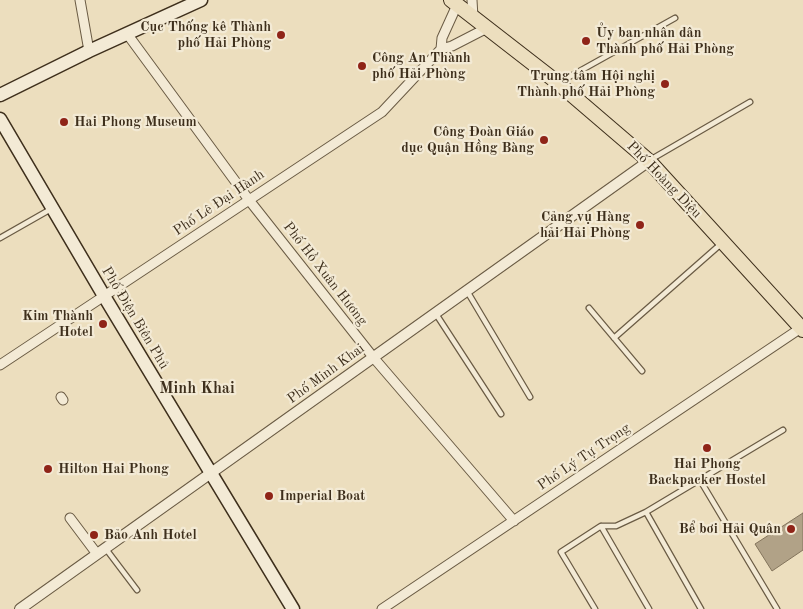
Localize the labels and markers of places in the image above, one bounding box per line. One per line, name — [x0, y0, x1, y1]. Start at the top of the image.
place label: Cục Thống kê Thành phố Hải Phòng — [140, 19, 271, 52]
place label: Ủy ban nhân dân Thành phố Hải Phòng — [596, 25, 734, 58]
marker: Cục Thống kê Thành phố Hải Phòng — [275, 29, 287, 41]
marker: Ủy ban nhân dân Thành phố Hải Phòng — [580, 35, 592, 47]
place label: Công An Thành phố Hải Phòng — [372, 50, 471, 82]
marker: Công An Thành phố Hải Phòng — [356, 60, 368, 72]
place label: Trung tâm Hội nghị Thành phố Hải Phòng — [517, 68, 655, 100]
marker: Trung tâm Hội nghị Thành phố Hải Phòng — [659, 78, 671, 90]
place label: Hai Phong Museum — [74, 114, 197, 130]
marker: Hai Phong Museum — [58, 116, 70, 128]
place label: Công Đoàn Giáo dục Quận Hồng Bàng — [401, 124, 534, 156]
marker: Công Đoàn Giáo dục Quận Hồng Bàng — [538, 134, 550, 146]
place label: Cảng vụ Hàng hải Hải Phòng — [540, 209, 630, 242]
marker: Cảng vụ Hàng hải Hải Phòng — [634, 219, 646, 231]
place label: Kim Thành Hotel — [22, 308, 93, 341]
marker: Kim Thành Hotel — [97, 318, 109, 330]
marker: Hai Phong Backpacker Hostel — [701, 442, 713, 454]
place label: Hai Phong Backpacker Hostel — [648, 456, 766, 488]
place label: Hilton Hai Phong — [58, 461, 169, 477]
marker: Hilton Hai Phong — [42, 463, 54, 475]
place label: Imperial Boat — [279, 488, 365, 504]
marker: Imperial Boat — [263, 490, 275, 502]
place label: Bể bơi Hải Quân — [679, 521, 781, 537]
marker: Bể bơi Hải Quân — [785, 523, 797, 535]
place label: Bảo Anh Hotel — [104, 527, 197, 543]
marker: Bảo Anh Hotel — [88, 529, 100, 541]

